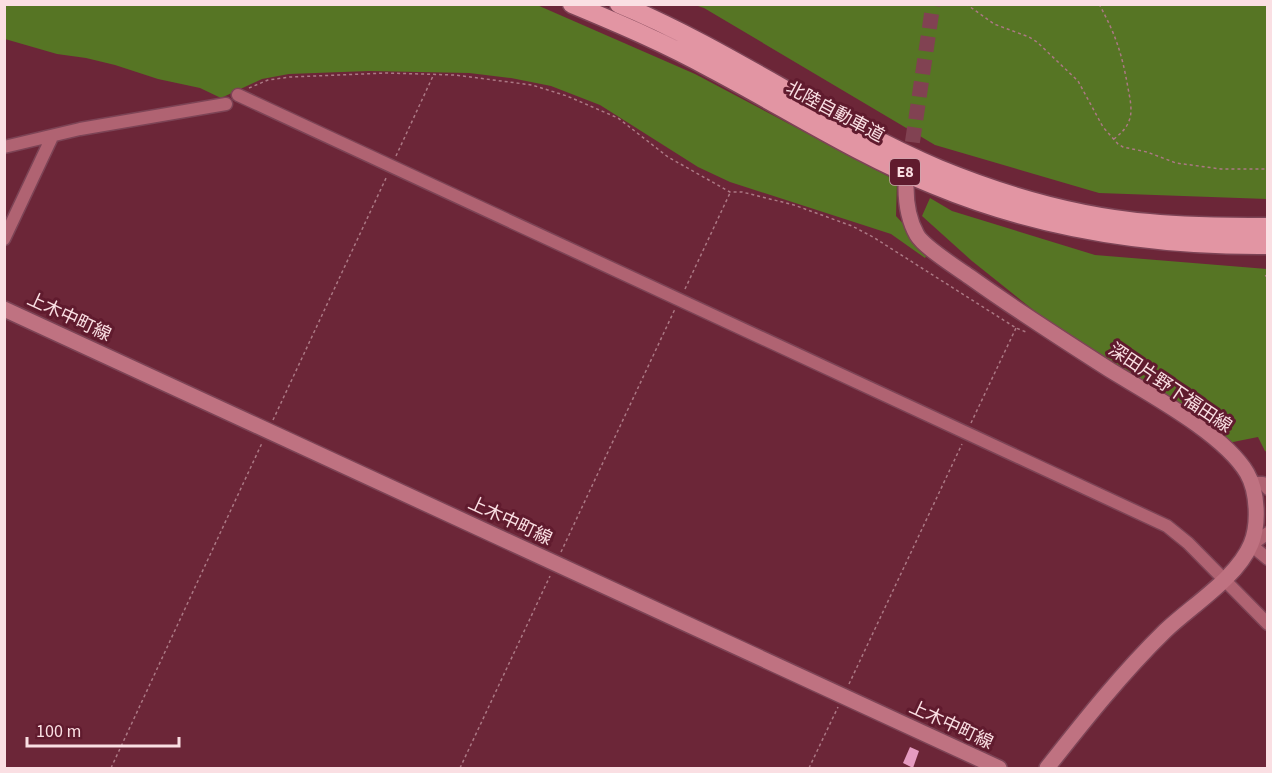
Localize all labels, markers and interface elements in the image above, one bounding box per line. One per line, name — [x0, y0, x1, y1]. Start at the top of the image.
street label: 北陸自動車道 — [781, 76, 889, 148]
road number: E8 — [890, 159, 920, 185]
street label: 上木中町線 — [23, 287, 115, 347]
street label: 深田片野下福田線 — [1103, 337, 1237, 439]
street label: 上木中町線 — [464, 491, 556, 551]
street label: 上木中町線 — [905, 695, 997, 755]
scale bar — [27, 710, 178, 748]
text: 100 m — [36, 719, 81, 744]

